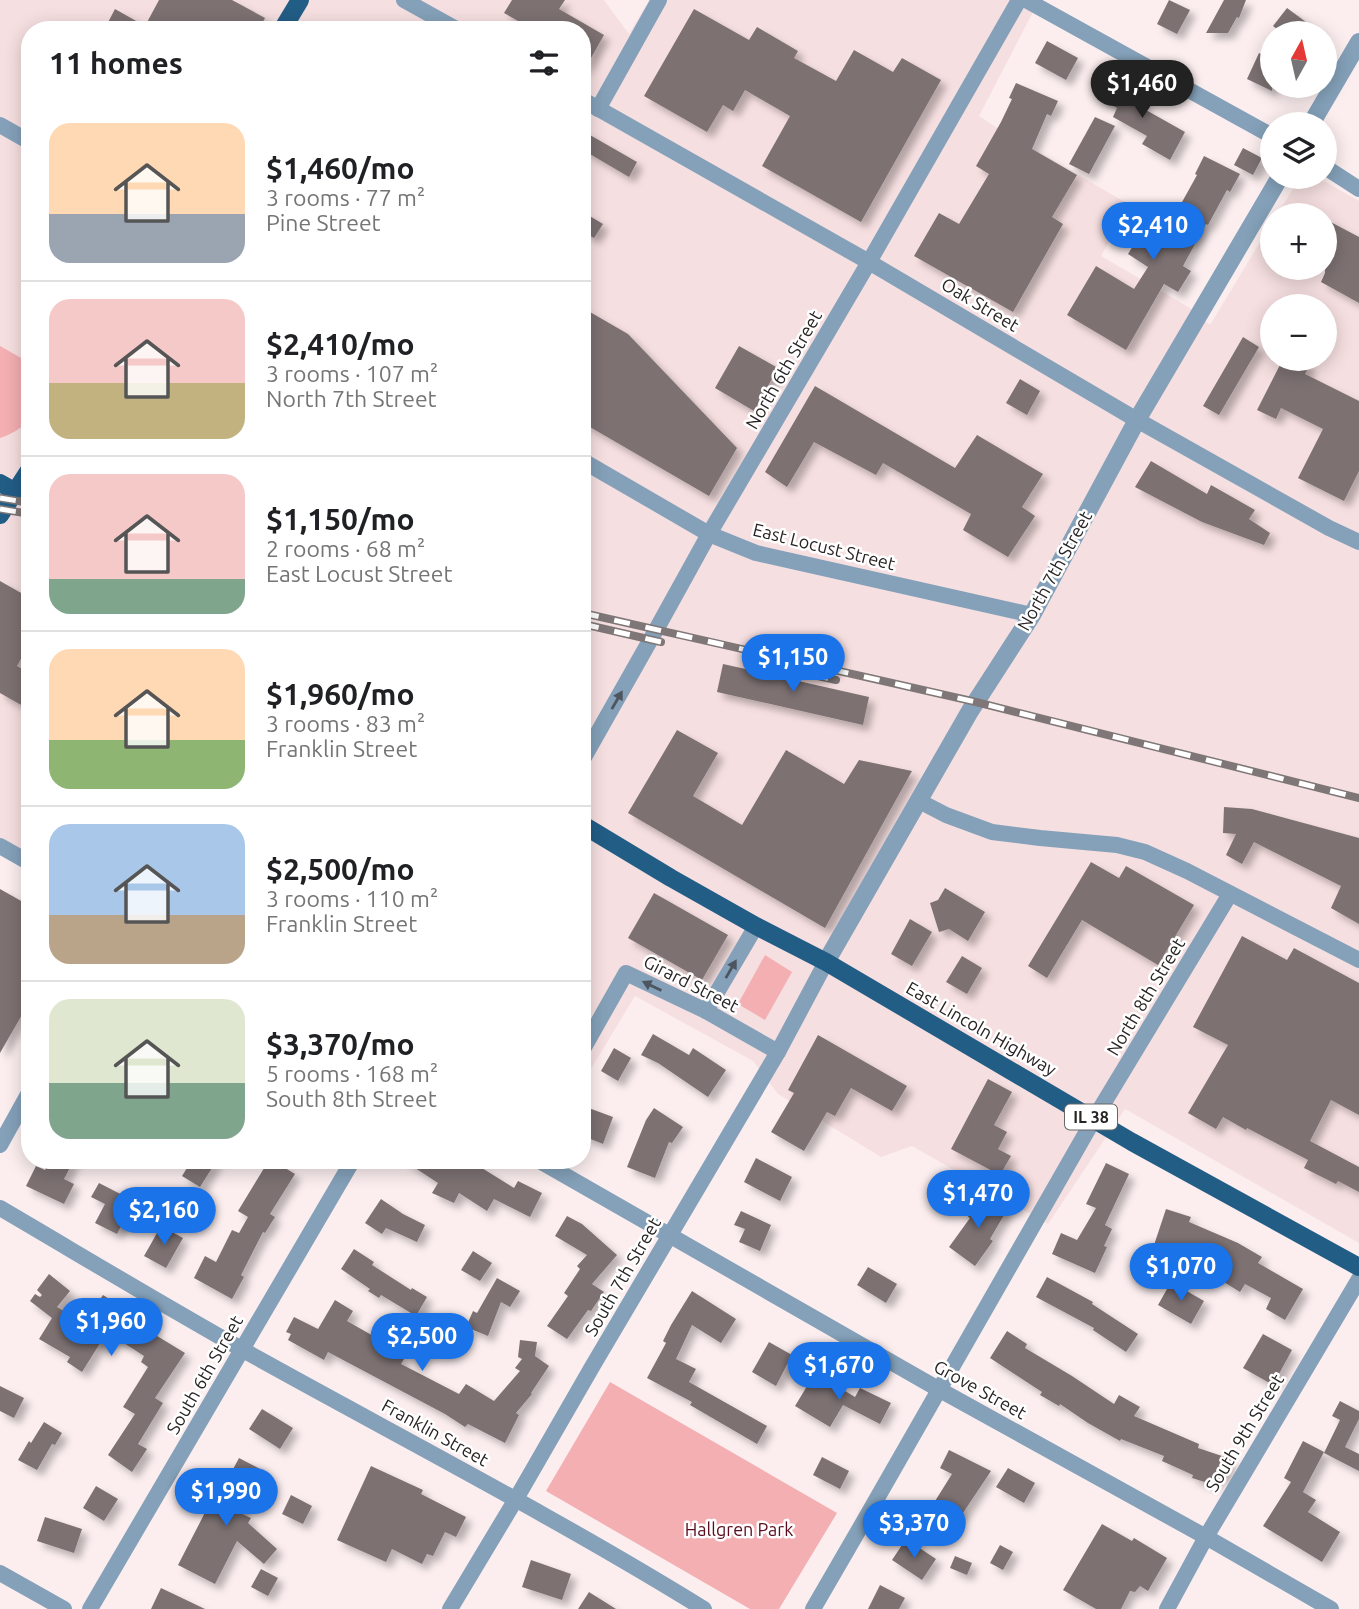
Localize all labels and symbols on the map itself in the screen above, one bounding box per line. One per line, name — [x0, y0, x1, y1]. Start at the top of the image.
north arrow — [1260, 21, 1337, 98]
pin: $1,460 — [1085, 60, 1199, 120]
pin: $2,410 — [1096, 202, 1210, 262]
street label: Oak Street — [938, 273, 1023, 335]
street label: North 6th Street — [741, 307, 825, 432]
street label: North 7th Street — [1013, 507, 1095, 634]
street label: East Locust Street — [751, 519, 897, 573]
pin: $1,150 — [736, 634, 850, 694]
one-way arrow — [611, 690, 623, 709]
street label: North 8th Street — [1102, 934, 1188, 1059]
street label: Girard Street — [641, 951, 742, 1016]
one-way arrow — [725, 959, 738, 978]
street label: East Lincoln Highway — [903, 977, 1060, 1079]
one-way arrow — [642, 980, 662, 991]
road number: IL 38 — [1065, 1105, 1117, 1130]
pin: $1,470 — [921, 1170, 1035, 1230]
pin: $2,160 — [107, 1188, 221, 1247]
street label: South 7th Street — [580, 1214, 664, 1339]
pin: $1,070 — [1124, 1244, 1238, 1303]
pin: $1,960 — [54, 1298, 168, 1358]
street label: South 6th Street — [162, 1312, 246, 1437]
pin: $2,500 — [365, 1314, 479, 1373]
pin: $1,670 — [782, 1342, 896, 1402]
street label: Grove Street — [931, 1356, 1030, 1423]
street label: South 9th Street — [1201, 1370, 1287, 1495]
street label: Franklin Street — [379, 1395, 492, 1470]
pin: $1,990 — [169, 1468, 283, 1528]
pin: $3,370 — [857, 1500, 971, 1560]
park label: Hallgren Park — [685, 1519, 793, 1539]

